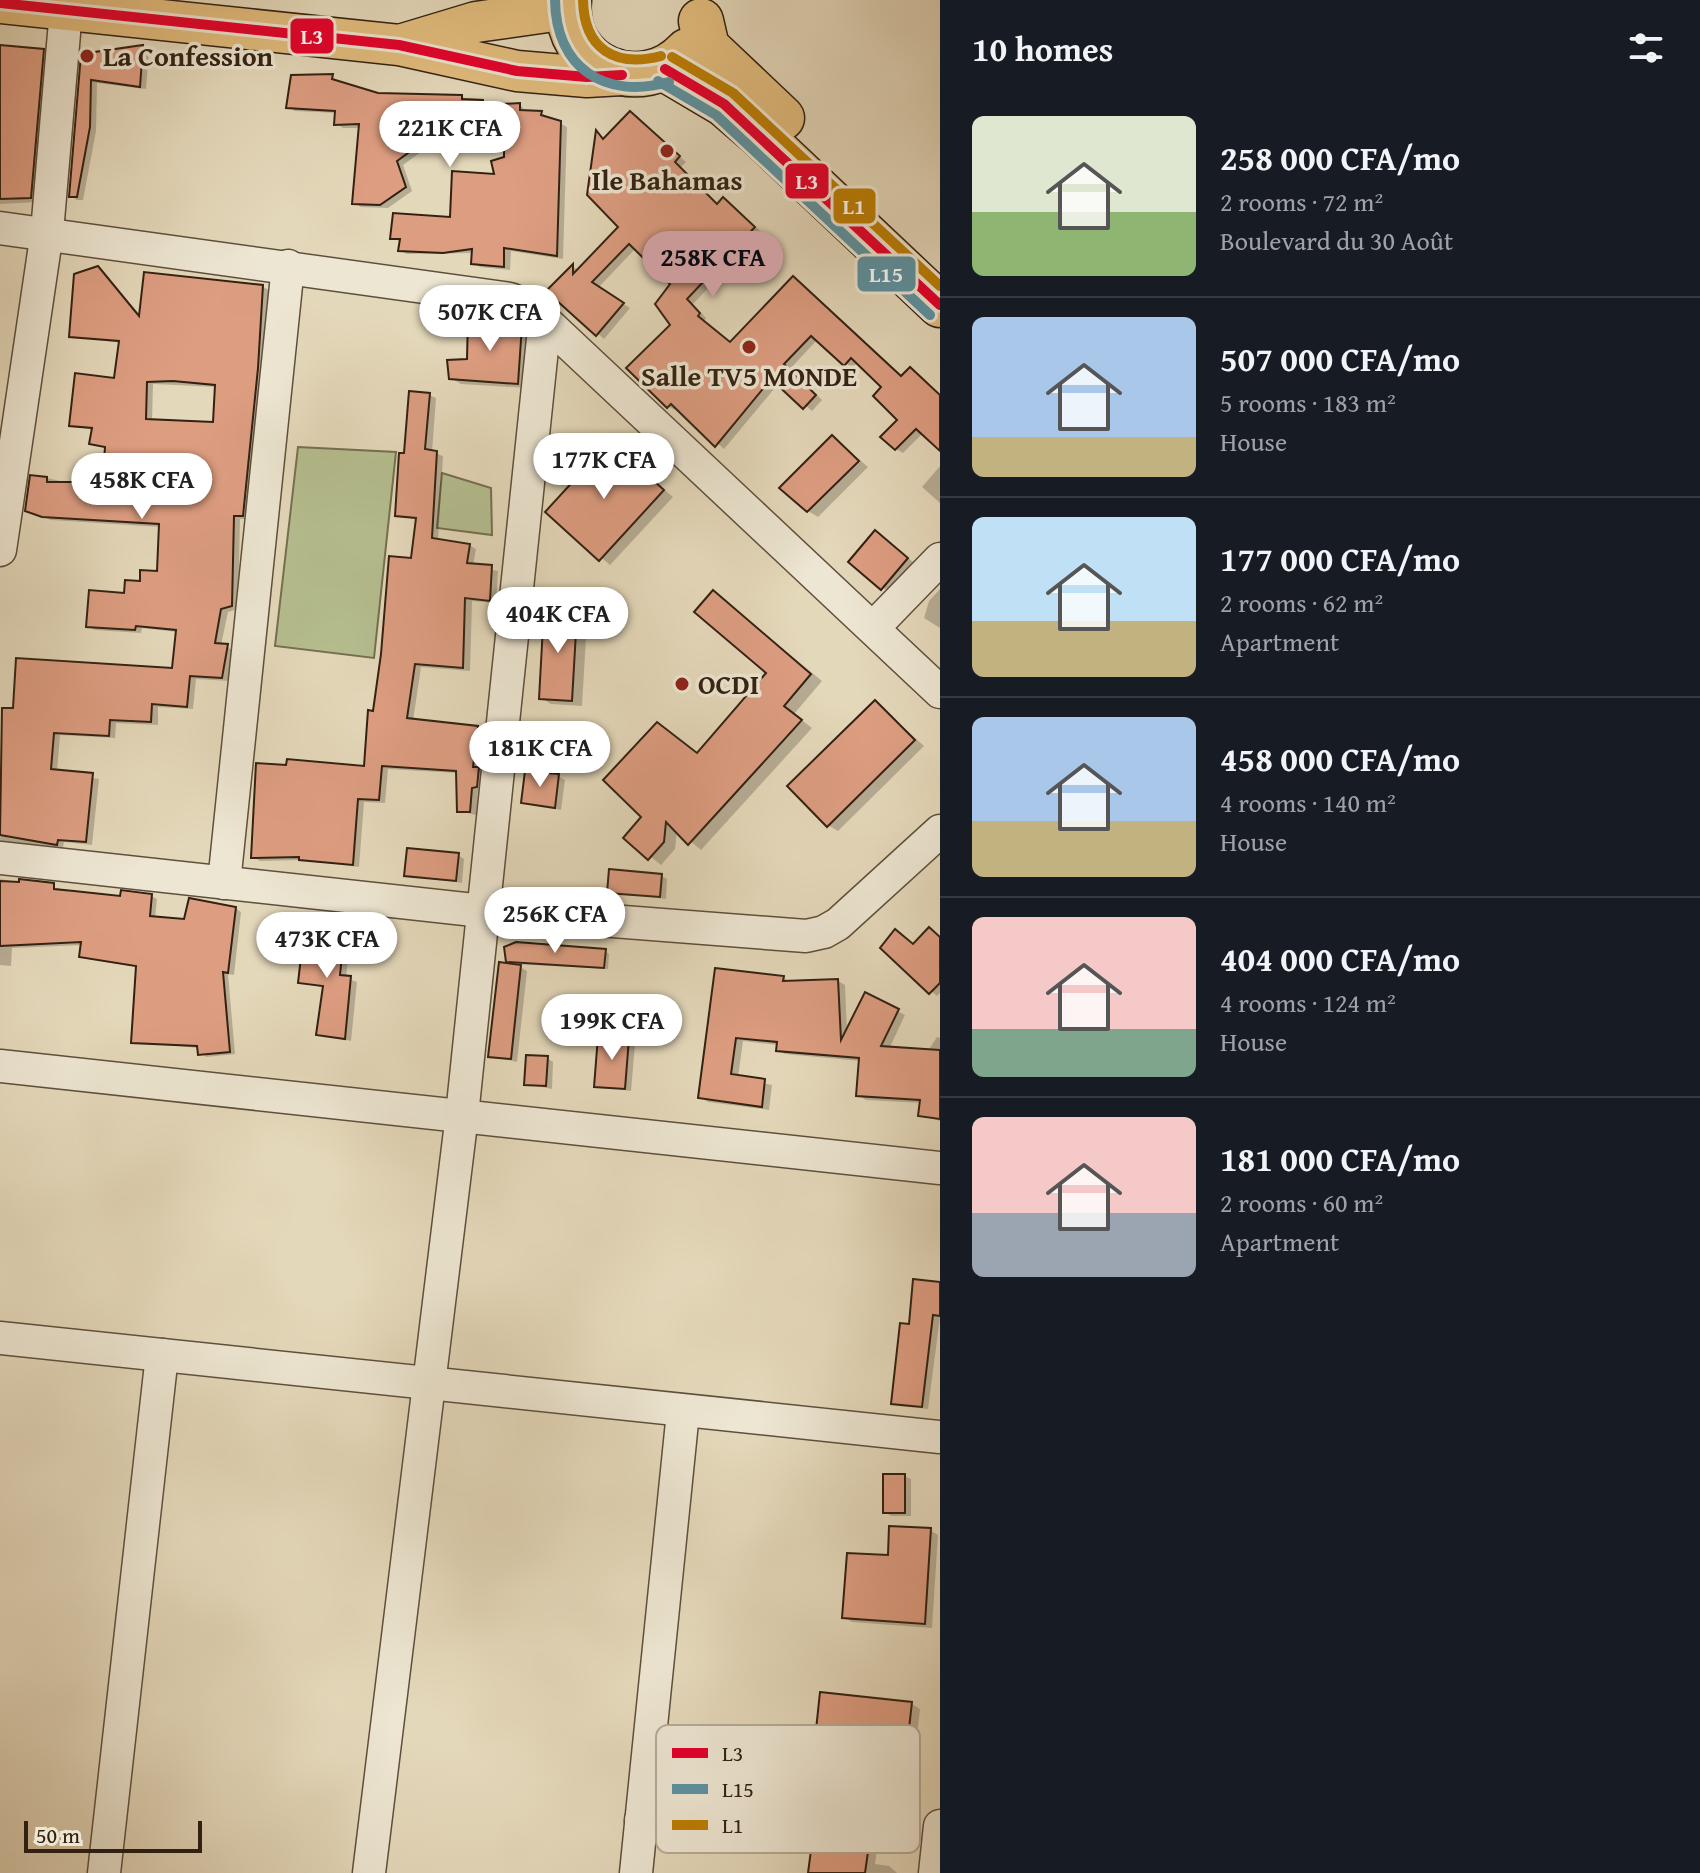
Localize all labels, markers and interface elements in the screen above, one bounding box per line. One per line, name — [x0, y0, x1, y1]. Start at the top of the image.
line badge: L3 — [289, 17, 335, 55]
text: L3 — [301, 20, 323, 52]
text: 10 homes — [972, 24, 1113, 73]
icon: filters — [1624, 26, 1668, 70]
place label: La Confession — [103, 35, 274, 76]
marker: La Confession — [78, 47, 96, 65]
pin: 221K CFA — [367, 101, 533, 169]
text: 221K CFA — [397, 107, 503, 146]
text: 258 000 CFA/mo — [1220, 133, 1460, 182]
marker: Ile Bahamas — [658, 142, 676, 160]
icon: home — [1036, 148, 1132, 244]
place label: Ile Bahamas — [592, 159, 742, 200]
line badge: L3 — [784, 162, 830, 200]
text: L3 — [796, 165, 818, 197]
text: 2 rooms · 72 m² — [1220, 182, 1383, 221]
line badge: L1 — [832, 187, 877, 225]
text: L1 — [843, 190, 865, 222]
text: Boulevard du 30 Août — [1220, 221, 1453, 260]
pin: 258K CFA — [630, 231, 796, 299]
text: 258K CFA — [660, 237, 766, 276]
line badge: L15 — [856, 255, 917, 293]
text: L15 — [869, 258, 903, 290]
pin: 507K CFA — [407, 285, 573, 353]
text: 507K CFA — [437, 291, 543, 330]
text: 507 000 CFA/mo — [1220, 334, 1460, 383]
marker: Salle TV5 MONDE — [740, 338, 758, 356]
icon: home — [1036, 349, 1132, 445]
place label: Salle TV5 MONDE — [641, 355, 857, 396]
text: 5 rooms · 183 m² — [1220, 383, 1396, 422]
text: House — [1220, 422, 1287, 461]
pin: 177K CFA — [521, 433, 687, 501]
text: 177K CFA — [551, 439, 657, 478]
pin: 458K CFA — [59, 453, 225, 521]
text: 458K CFA — [89, 459, 195, 498]
text: 177 000 CFA/mo — [1220, 534, 1460, 583]
icon: home — [1036, 549, 1132, 645]
text: 2 rooms · 62 m² — [1220, 583, 1383, 622]
pin: 404K CFA — [475, 587, 641, 655]
text: 404K CFA — [505, 593, 611, 632]
text: Apartment — [1220, 622, 1339, 661]
place label: OCDI — [698, 663, 759, 704]
marker: OCDI — [673, 675, 691, 693]
pin: 181K CFA — [457, 721, 623, 789]
text: 181K CFA — [487, 727, 593, 766]
text: 458 000 CFA/mo — [1220, 734, 1460, 783]
icon: home — [1036, 749, 1132, 845]
text: 4 rooms · 140 m² — [1220, 783, 1396, 822]
text: House — [1220, 822, 1287, 861]
pin: 256K CFA — [472, 887, 638, 955]
text: 256K CFA — [502, 893, 608, 932]
pin: 473K CFA — [244, 912, 410, 980]
text: 473K CFA — [274, 918, 380, 957]
text: 404 000 CFA/mo — [1220, 934, 1460, 983]
icon: home — [1036, 949, 1132, 1045]
text: 4 rooms · 124 m² — [1220, 983, 1396, 1022]
pin: 199K CFA — [529, 994, 695, 1062]
text: 199K CFA — [559, 1000, 665, 1039]
text: House — [1220, 1022, 1287, 1061]
text: 181 000 CFA/mo — [1220, 1134, 1460, 1183]
icon: home — [1036, 1149, 1132, 1245]
text: 2 rooms · 60 m² — [1220, 1183, 1383, 1222]
text: Apartment — [1220, 1222, 1339, 1261]
legend — [656, 1725, 920, 1853]
text: L3 — [722, 1737, 743, 1769]
text: L15 — [722, 1773, 754, 1805]
text: L1 — [722, 1809, 743, 1841]
scale bar — [24, 1817, 202, 1853]
text: 50 m — [36, 1819, 80, 1851]

